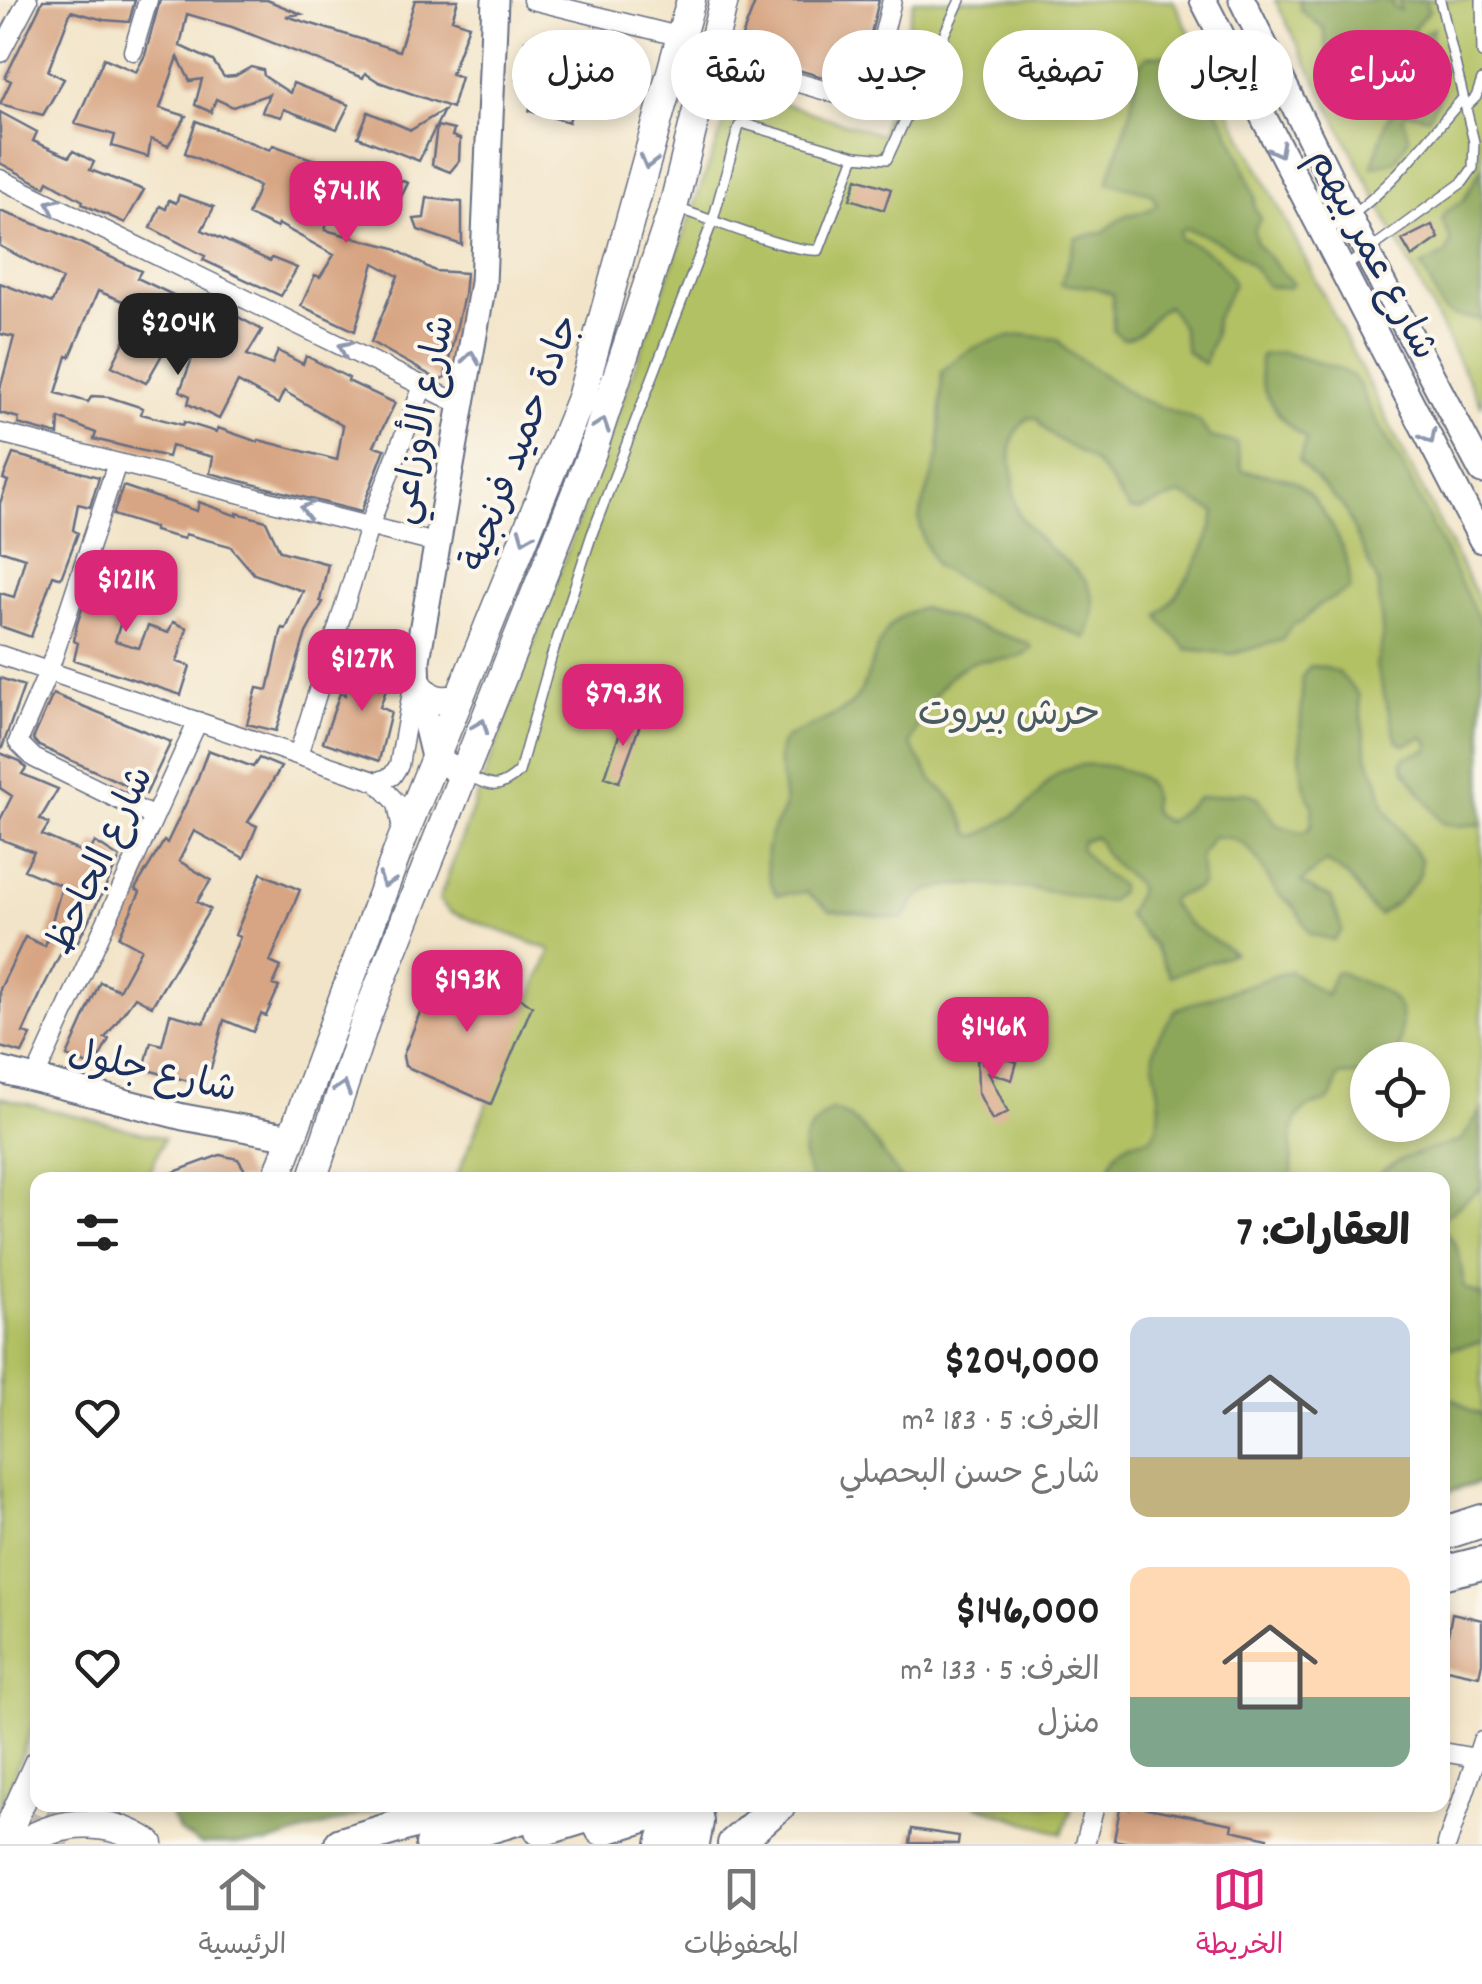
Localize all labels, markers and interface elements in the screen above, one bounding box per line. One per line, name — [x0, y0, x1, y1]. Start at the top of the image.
chip: منزل — [512, 30, 651, 120]
chip: شقة — [671, 30, 802, 120]
chip: جديد — [822, 30, 963, 120]
chip: تصفية — [983, 30, 1138, 120]
chip: إيجار — [1158, 30, 1293, 120]
chip: شراء — [1313, 30, 1452, 120]
one-way arrow — [1266, 139, 1285, 157]
street label: شارع عمر بيهم — [1291, 140, 1449, 371]
one-way arrow — [639, 153, 660, 170]
pin: $74.1K — [265, 161, 427, 246]
text: $74.1K — [312, 170, 380, 216]
one-way arrow — [45, 198, 63, 217]
pin: $204K — [108, 293, 248, 378]
text: $204K — [140, 302, 216, 348]
street label: جادة حميد فرنجية — [449, 308, 597, 580]
street label: شارع الأوزاعي — [375, 310, 473, 529]
one-way arrow — [337, 340, 355, 360]
one-way arrow — [460, 350, 481, 366]
one-way arrow — [590, 417, 611, 434]
one-way arrow — [1417, 427, 1436, 445]
one-way arrow — [299, 500, 316, 521]
one-way arrow — [516, 527, 536, 544]
pin: $121K — [56, 550, 196, 635]
text: $121K — [96, 559, 156, 605]
pin: $127K — [292, 629, 432, 714]
text: $127K — [330, 638, 394, 684]
pin: $79.3K — [542, 664, 704, 749]
text: $79.3K — [584, 673, 662, 719]
park label: حرش بيروت — [918, 689, 1100, 744]
one-way arrow — [469, 718, 489, 736]
street label: شارع الجاحظ — [35, 758, 171, 965]
one-way arrow — [378, 871, 398, 889]
pin: $193K — [397, 950, 537, 1035]
text: $193K — [434, 959, 500, 1005]
pin: $146K — [923, 997, 1063, 1082]
text: $146K — [960, 1006, 1026, 1052]
street label: شارع جلول — [62, 1028, 242, 1120]
map controls — [1350, 1042, 1450, 1142]
button: locate — [1350, 1042, 1450, 1142]
one-way arrow — [331, 1080, 352, 1097]
icon: filters — [70, 1205, 125, 1260]
text: العقارات: 7 — [1237, 1206, 1410, 1266]
text: $204,000 — [943, 1334, 1100, 1394]
icon: home — [1210, 1357, 1330, 1477]
icon: heart — [70, 1390, 125, 1445]
text: الغرف: 5 · 183 m² — [902, 1400, 1100, 1446]
text: شارع حسن البحصلي — [839, 1453, 1100, 1499]
text: $146,000 — [955, 1584, 1100, 1644]
icon: home — [1210, 1607, 1330, 1727]
icon: heart — [70, 1640, 125, 1695]
text: الغرف: 5 · 133 m² — [900, 1650, 1100, 1696]
text: منزل — [1037, 1703, 1100, 1749]
tab: الرئيسية — [199, 1862, 287, 1968]
tab: المحفوظات — [684, 1862, 799, 1968]
tab: الخريطة — [1196, 1862, 1283, 1968]

